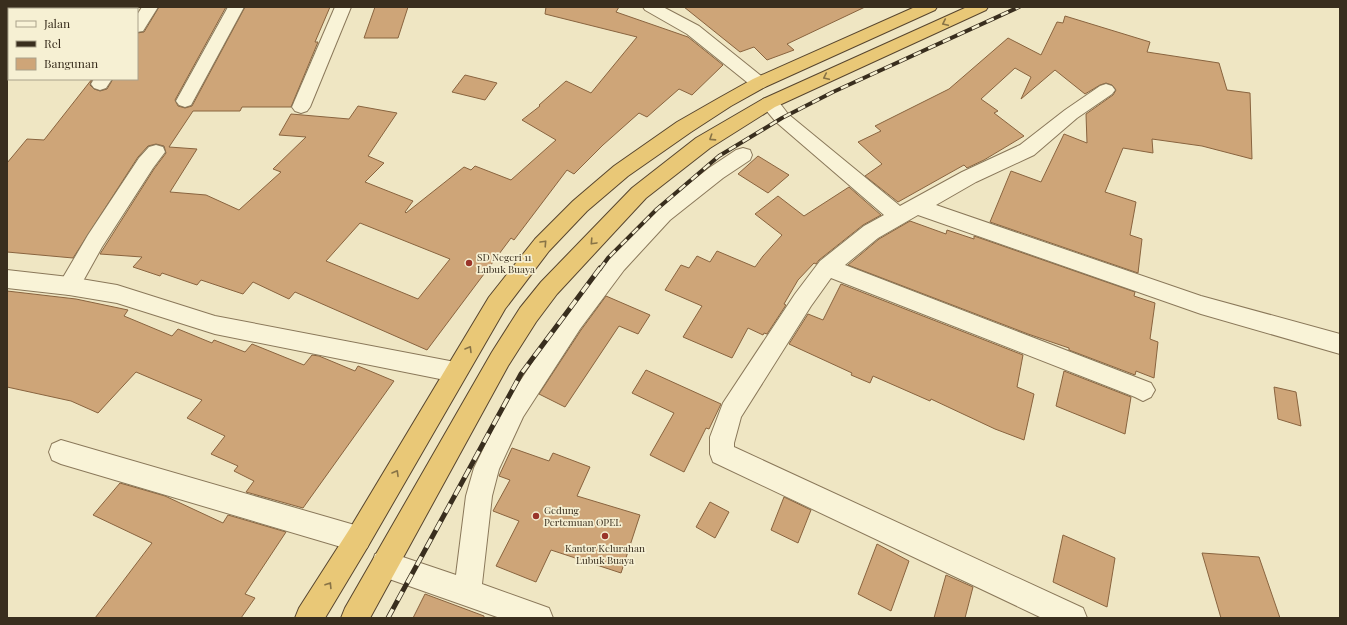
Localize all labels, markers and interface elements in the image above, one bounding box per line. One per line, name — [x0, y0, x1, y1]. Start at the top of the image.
legend — [8, 8, 138, 80]
text: Jalan — [43, 15, 70, 31]
one-way arrow — [941, 18, 949, 26]
text: Rel — [44, 35, 62, 51]
text: Bangunan — [44, 55, 98, 71]
one-way arrow — [823, 72, 831, 80]
one-way arrow — [709, 133, 716, 141]
one-way arrow — [590, 237, 598, 245]
one-way arrow — [539, 240, 547, 248]
place label: SD Negeri 11 Lubuk Buaya — [477, 250, 535, 276]
marker: SD Negeri 11 Lubuk Buaya — [464, 258, 474, 268]
one-way arrow — [465, 346, 472, 353]
one-way arrow — [392, 470, 399, 477]
place label: Gedung Pertemuan OPEL — [544, 503, 621, 529]
marker: Gedung Pertemuan OPEL — [531, 511, 541, 521]
marker: Kantor Kelurahan Lubuk Buaya — [600, 531, 610, 541]
place label: Kantor Kelurahan Lubuk Buaya — [565, 541, 645, 567]
one-way arrow — [325, 582, 332, 589]

